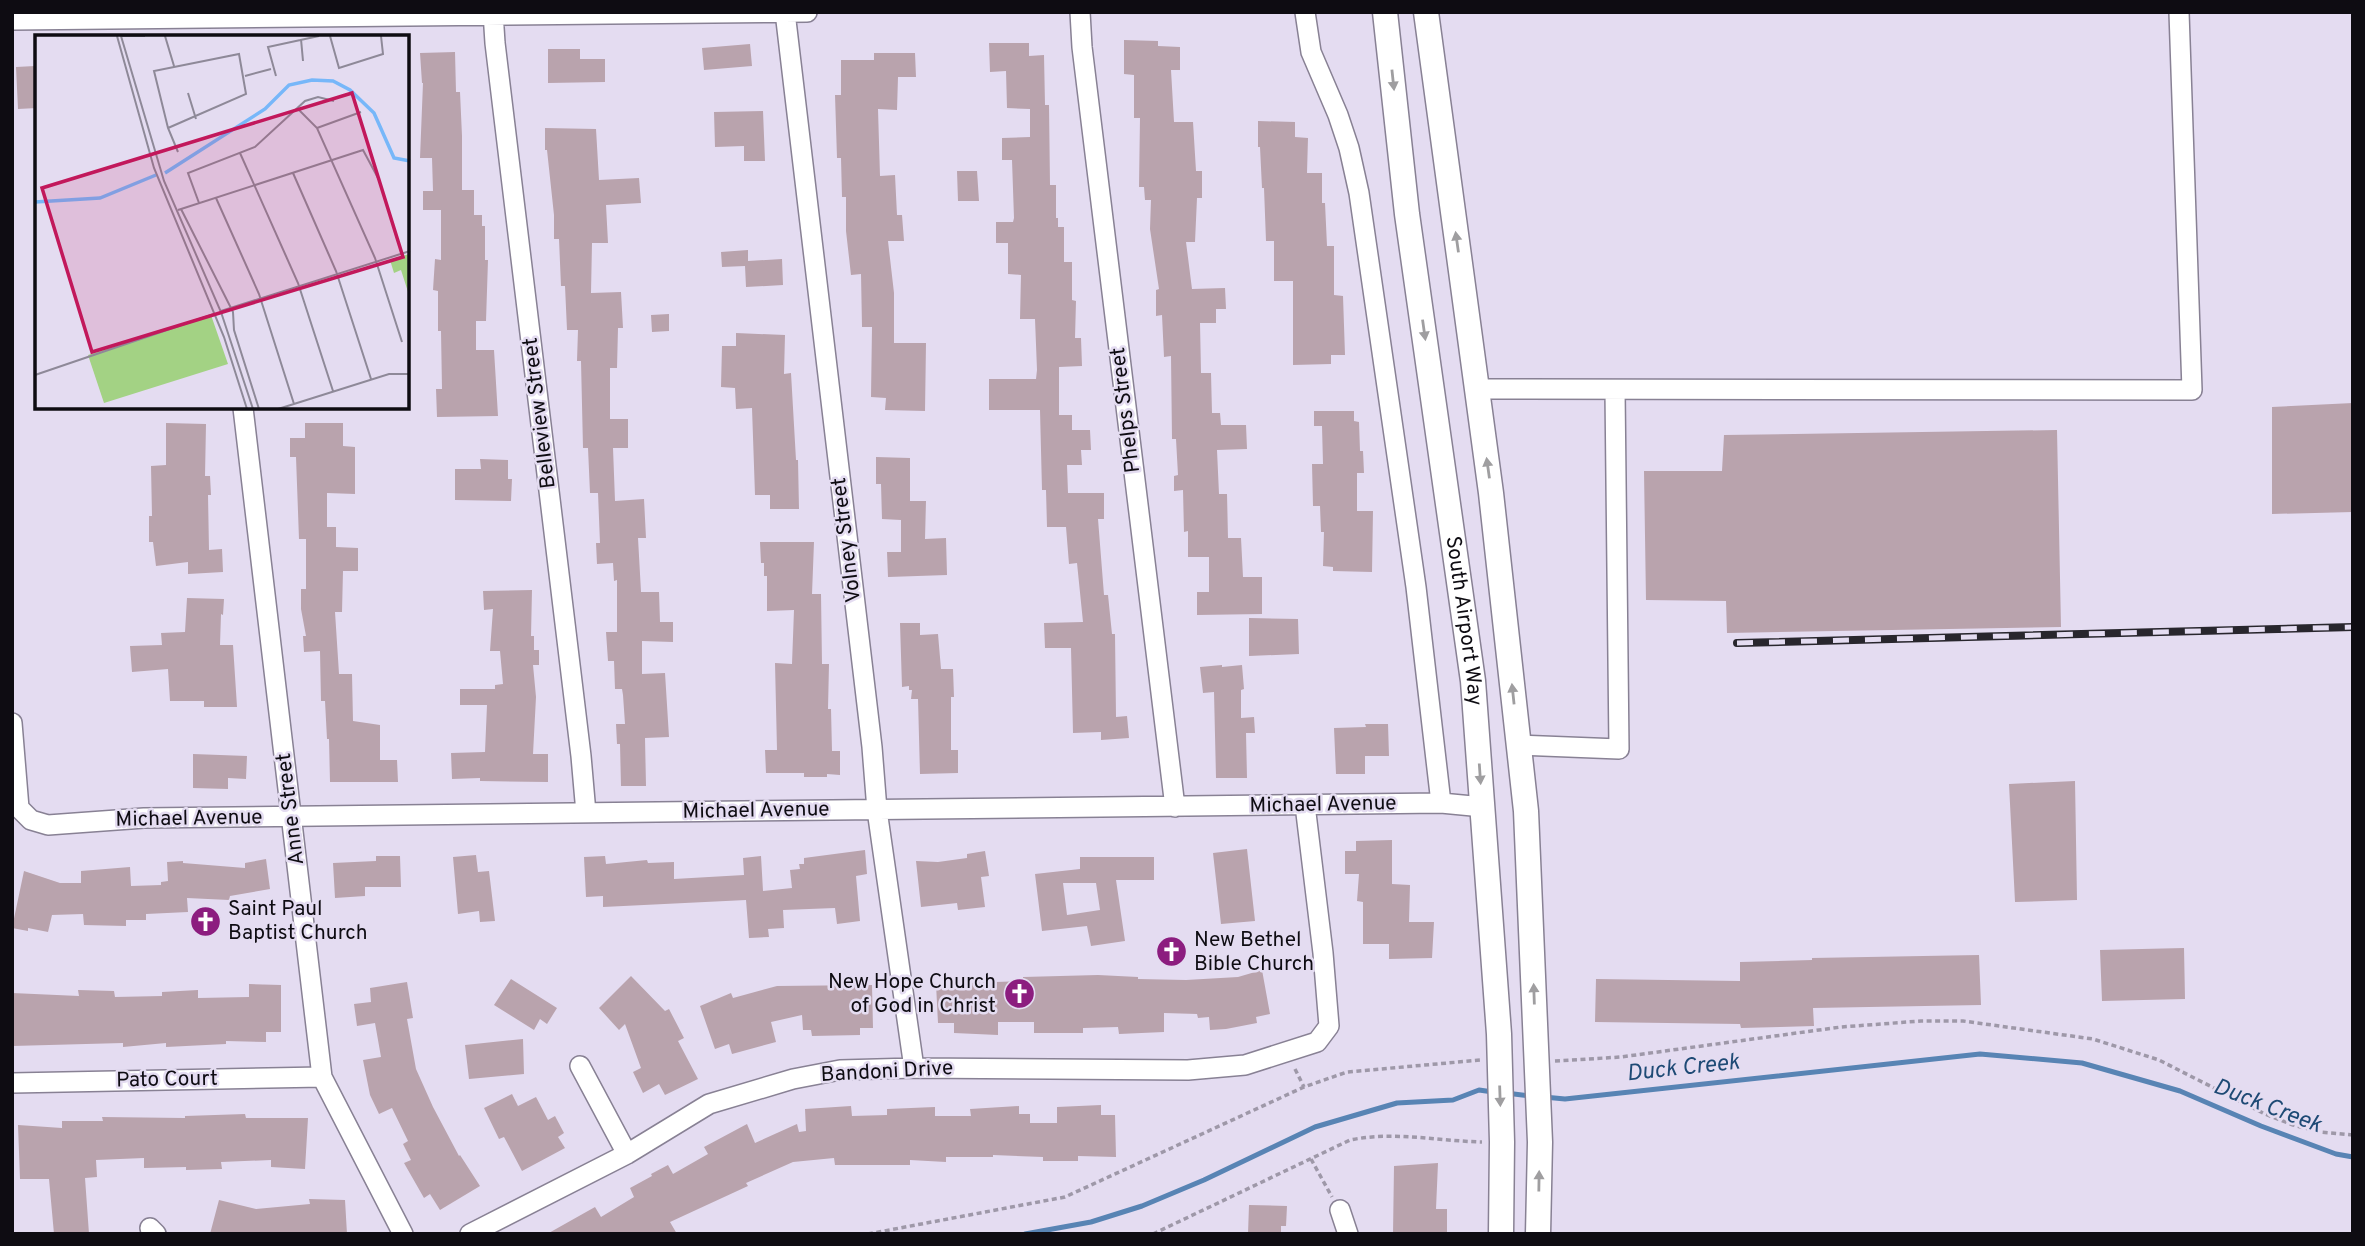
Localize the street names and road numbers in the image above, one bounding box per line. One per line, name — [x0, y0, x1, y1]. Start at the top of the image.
street label: Belleview Street — [517, 336, 563, 490]
street label: Phelps Street — [1105, 346, 1147, 474]
street label: Volney Street — [826, 476, 868, 604]
street label: South Airport Way — [1439, 534, 1488, 707]
street label: Anne Street — [271, 752, 311, 866]
street label: Michael Avenue — [1249, 790, 1397, 820]
street label: Michael Avenue — [682, 796, 830, 826]
street label: Michael Avenue — [115, 804, 263, 834]
street label: Bandoni Drive — [820, 1055, 954, 1089]
street label: Pato Court — [116, 1066, 218, 1094]

